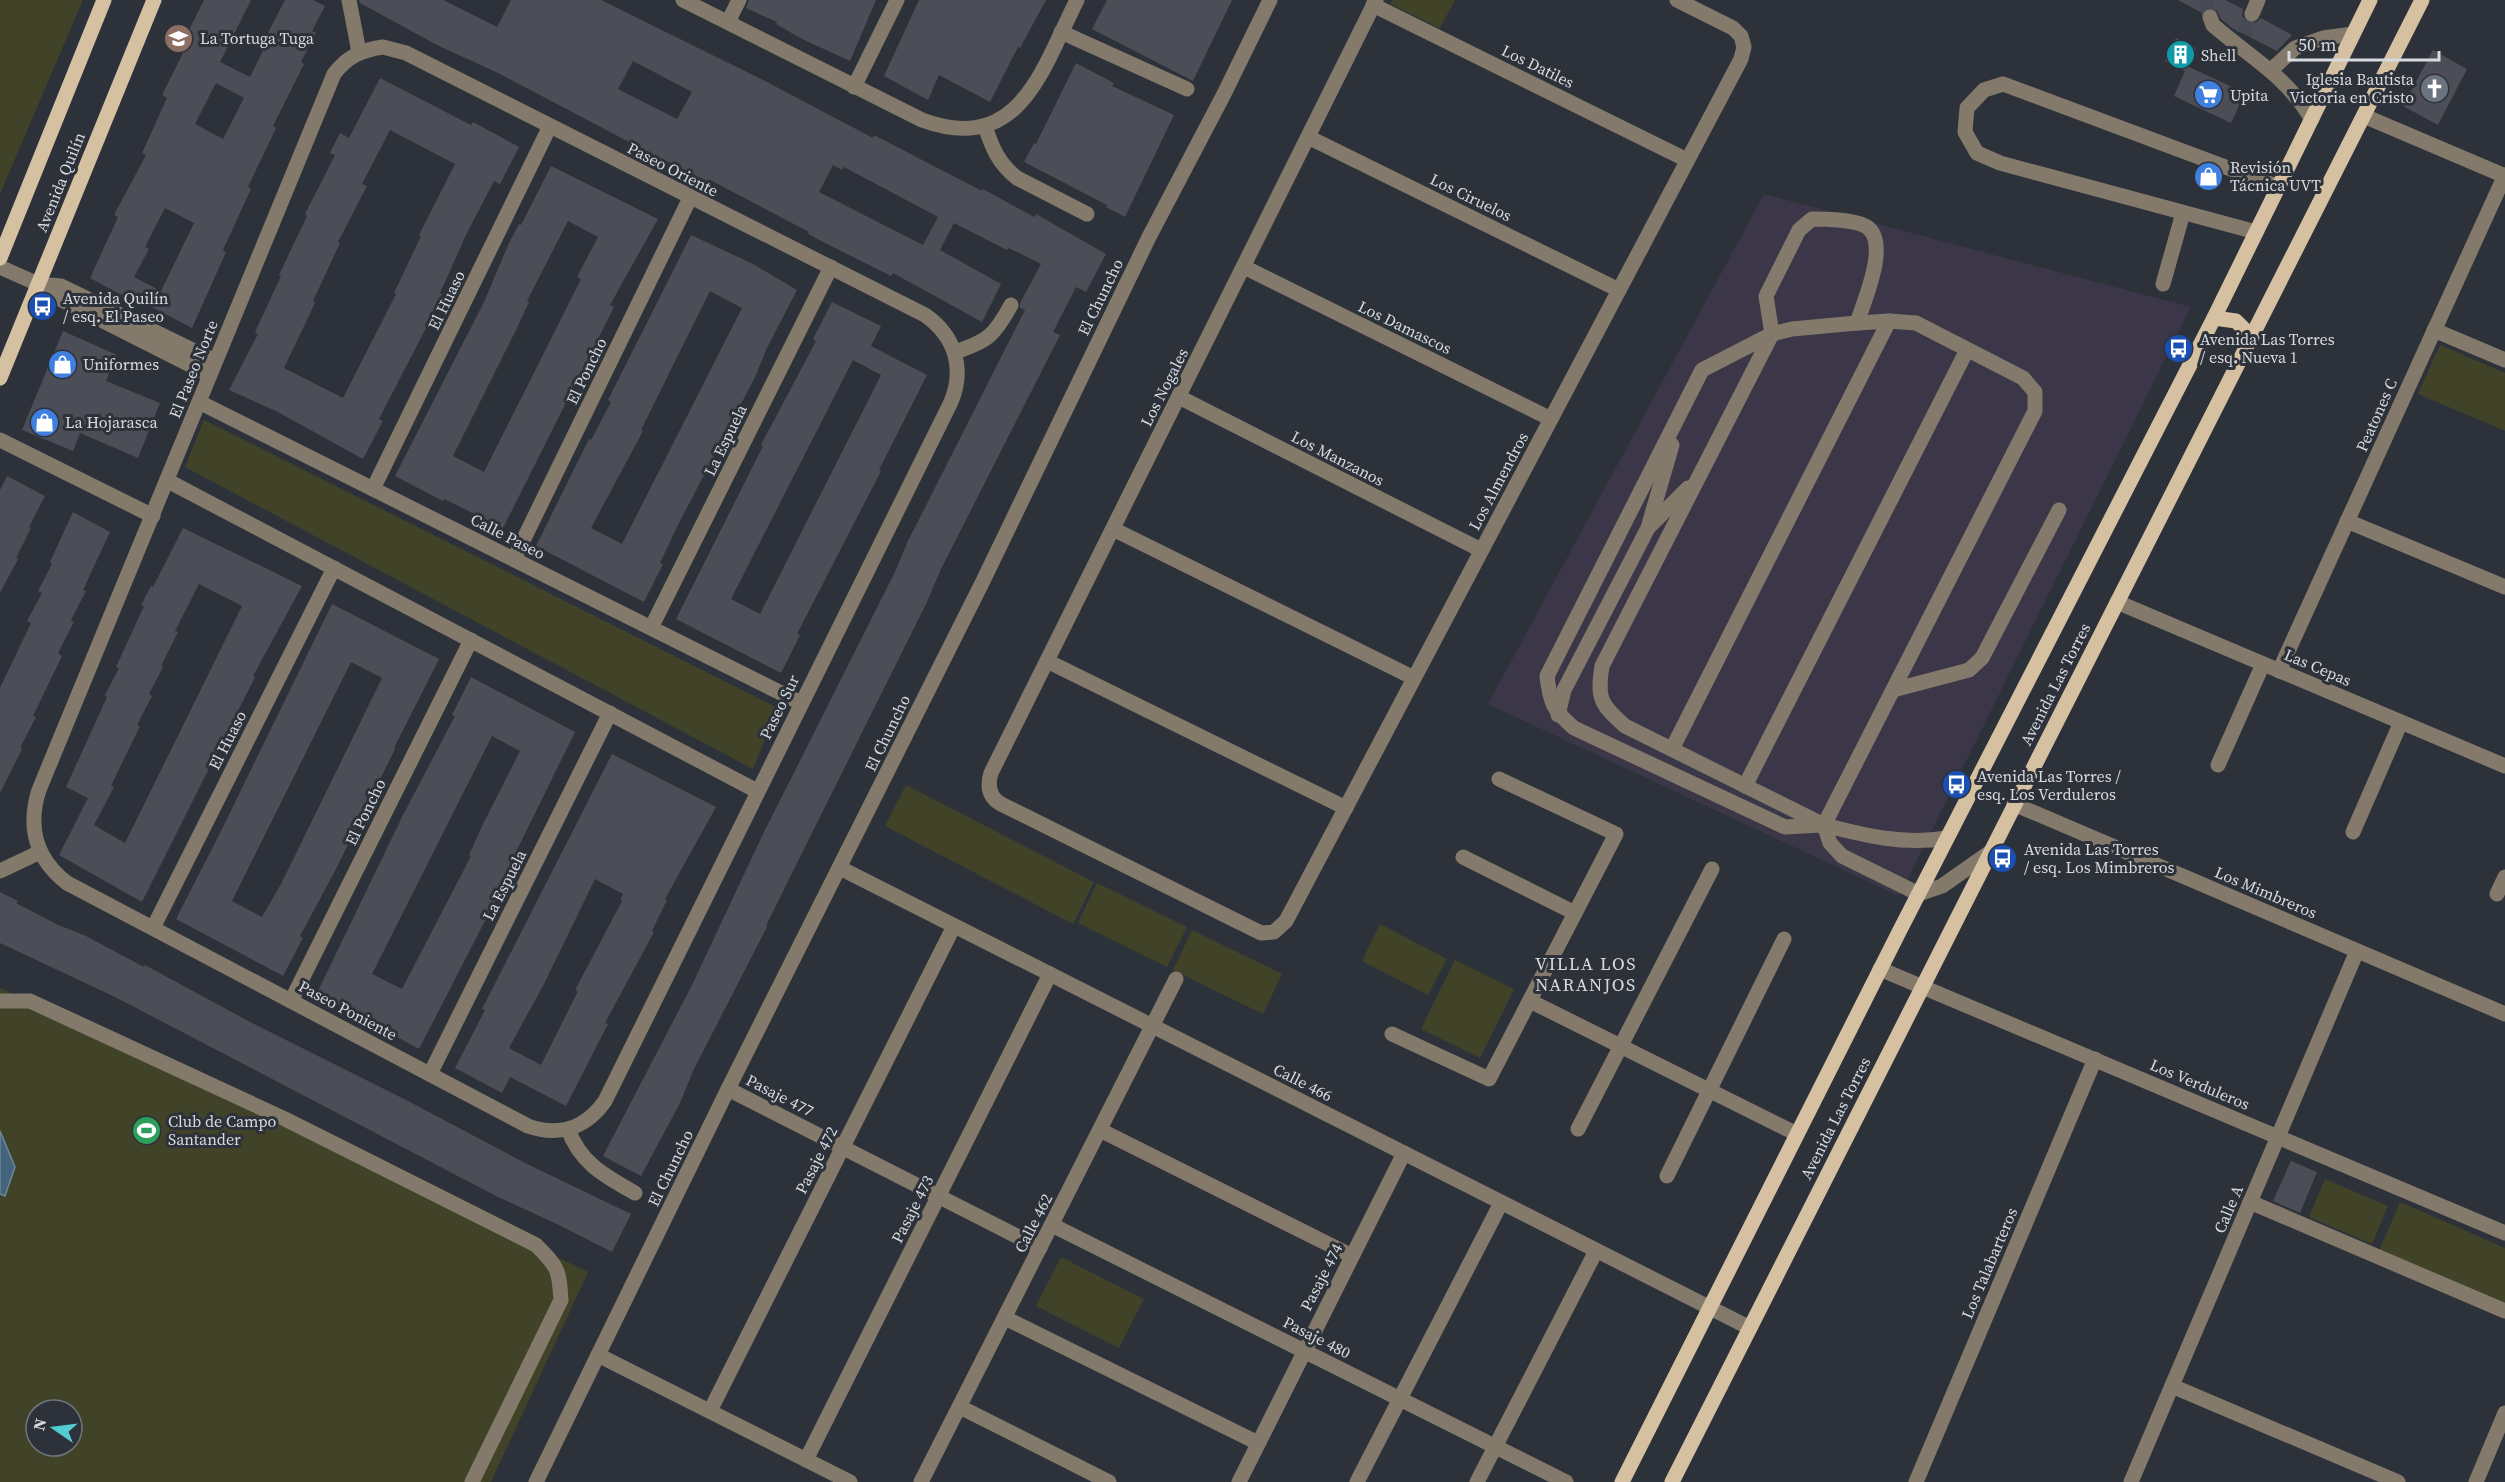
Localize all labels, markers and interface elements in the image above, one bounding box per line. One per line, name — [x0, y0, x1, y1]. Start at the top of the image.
school or university icon: La Tortuga Tuga — [163, 22, 195, 54]
scale bar — [2289, 24, 2439, 62]
place label: La Tortuga Tuga — [200, 27, 315, 49]
text: 50 m — [2298, 32, 2336, 57]
street label: Los Datiles — [1498, 39, 1578, 93]
building icon: Shell — [2164, 39, 2196, 71]
place label: Shell — [2201, 44, 2236, 66]
place label: Iglesia Bautista Victoria en Cristo — [2290, 68, 2415, 108]
church icon: Iglesia Bautista Victoria en Cristo — [2419, 72, 2451, 104]
supermarket icon: Upita — [2193, 79, 2225, 111]
place label: Upita — [2230, 84, 2269, 106]
street label: Avenida Quilín — [30, 129, 90, 235]
street label: Paseo Oriente — [624, 137, 722, 201]
place label: Revisión Tácnica UVT — [2230, 156, 2321, 196]
shop icon: Revisión Tácnica UVT — [2193, 160, 2225, 192]
street label: Los Ciruelos — [1426, 168, 1516, 226]
street label: El Chuncho — [1072, 255, 1128, 339]
street label: El Huaso — [422, 266, 470, 333]
place label: Avenida Quilín / esq. El Paseo — [63, 287, 169, 327]
bus stop icon: Avenida Quilín / esq. El Paseo — [26, 291, 58, 323]
street label: Los Damascos — [1355, 295, 1455, 359]
street label: El Paseo Norte — [163, 317, 223, 421]
place label: Avenida Las Torres / esq. Nueva 1 — [2200, 328, 2335, 368]
bus stop icon: Avenida Las Torres / esq. Nueva 1 — [2163, 332, 2195, 364]
street label: El Poncho — [560, 334, 612, 408]
street label: Los Nogales — [1135, 344, 1193, 430]
shop icon: Uniformes — [46, 348, 78, 380]
place label: Uniformes — [83, 353, 159, 375]
street label: Peatones C — [2350, 375, 2402, 455]
street label: La Espuela — [698, 400, 752, 479]
shop icon: La Hojarasca — [28, 406, 60, 438]
place label: La Hojarasca — [65, 411, 158, 433]
street label: Los Manzanos — [1288, 425, 1388, 491]
street label: Los Almendros — [1463, 428, 1533, 534]
street label: Calle Paseo — [467, 508, 549, 564]
street label: Avenida Las Torres — [2015, 619, 2095, 749]
street label: Las Cepas — [2281, 643, 2355, 691]
street label: Paseo Sur — [754, 671, 804, 743]
street label: El Chuncho — [859, 691, 915, 775]
street label: El Huaso — [203, 706, 251, 773]
place label: Avenida Las Torres / esq. Los Verduleros — [1977, 765, 2121, 805]
bus stop icon: Avenida Las Torres / esq. Los Verduleros — [1940, 769, 1972, 801]
street label: El Poncho — [339, 775, 391, 849]
place label: Avenida Las Torres / esq. Los Mimbreros — [2024, 838, 2175, 878]
bus stop icon: Avenida Las Torres / esq. Los Mimbreros — [1987, 842, 2019, 874]
street label: La Espuela — [477, 845, 532, 924]
street label: Los Mimbreros — [2212, 861, 2320, 923]
district label: VILLA LOS NARANJOS — [1535, 951, 1637, 997]
street label: Paseo Poniente — [295, 975, 401, 1045]
street label: Avenida Las Torres — [1795, 1053, 1875, 1183]
street label: Los Verduleros — [2147, 1053, 2253, 1115]
street label: Calle 466 — [1270, 1058, 1336, 1106]
street label: Pasaje 477 — [742, 1069, 818, 1121]
place label: Club de Campo Santander — [168, 1110, 277, 1150]
sports icon: Club de Campo Santander — [131, 1114, 163, 1146]
street label: Pasaje 472 — [790, 1122, 842, 1198]
street label: El Chuncho — [642, 1126, 698, 1210]
street label: Pasaje 473 — [886, 1171, 938, 1247]
street label: Calle A — [2208, 1181, 2248, 1236]
street label: Calle 462 — [1009, 1190, 1057, 1256]
street label: Los Talabarteros — [1956, 1204, 2022, 1322]
street label: Pasaje 474 — [1295, 1239, 1347, 1315]
street label: Pasaje 480 — [1279, 1311, 1355, 1363]
north arrow — [24, 1398, 84, 1458]
text: N — [27, 1416, 52, 1433]

